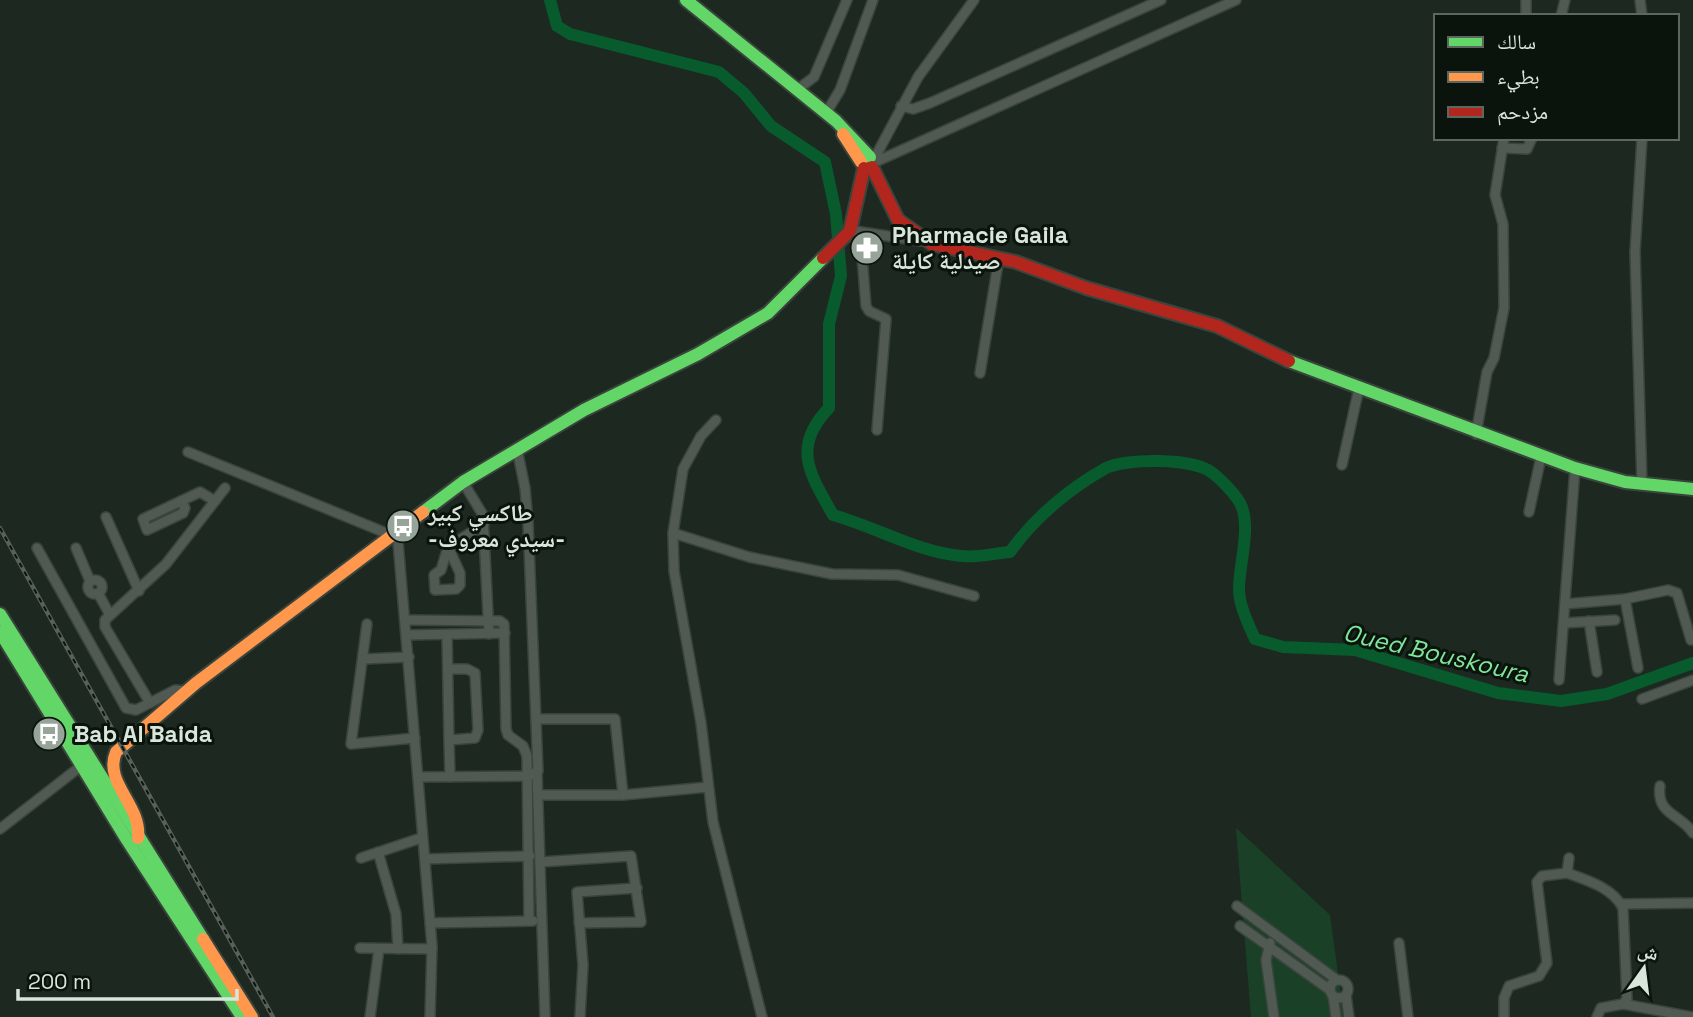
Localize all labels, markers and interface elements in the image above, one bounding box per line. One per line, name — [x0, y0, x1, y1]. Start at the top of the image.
legend — [1434, 14, 1679, 140]
text: سالك — [1497, 28, 1536, 55]
text: بطيء — [1497, 63, 1540, 93]
text: مزدحم — [1497, 98, 1548, 126]
place label: Pharmacie Gaila صيدلية كايلة — [892, 220, 1068, 276]
pharmacy icon: Pharmacie Gaila صيدلية كايلة — [848, 229, 886, 267]
place label: طاكسي كبير -سيدي معروف- — [427, 498, 565, 558]
bus stop icon: طاكسي كبير -سيدي معروف- — [384, 507, 422, 545]
water label: Oued Bouskoura — [1341, 617, 1532, 689]
bus stop icon: Bab Al Baida — [30, 715, 68, 753]
place label: Bab Al Baida — [74, 719, 212, 749]
north arrow — [1609, 933, 1679, 1003]
text: ش — [1635, 937, 1661, 967]
scale bar — [18, 958, 236, 1002]
text: 200 m — [28, 968, 91, 995]

